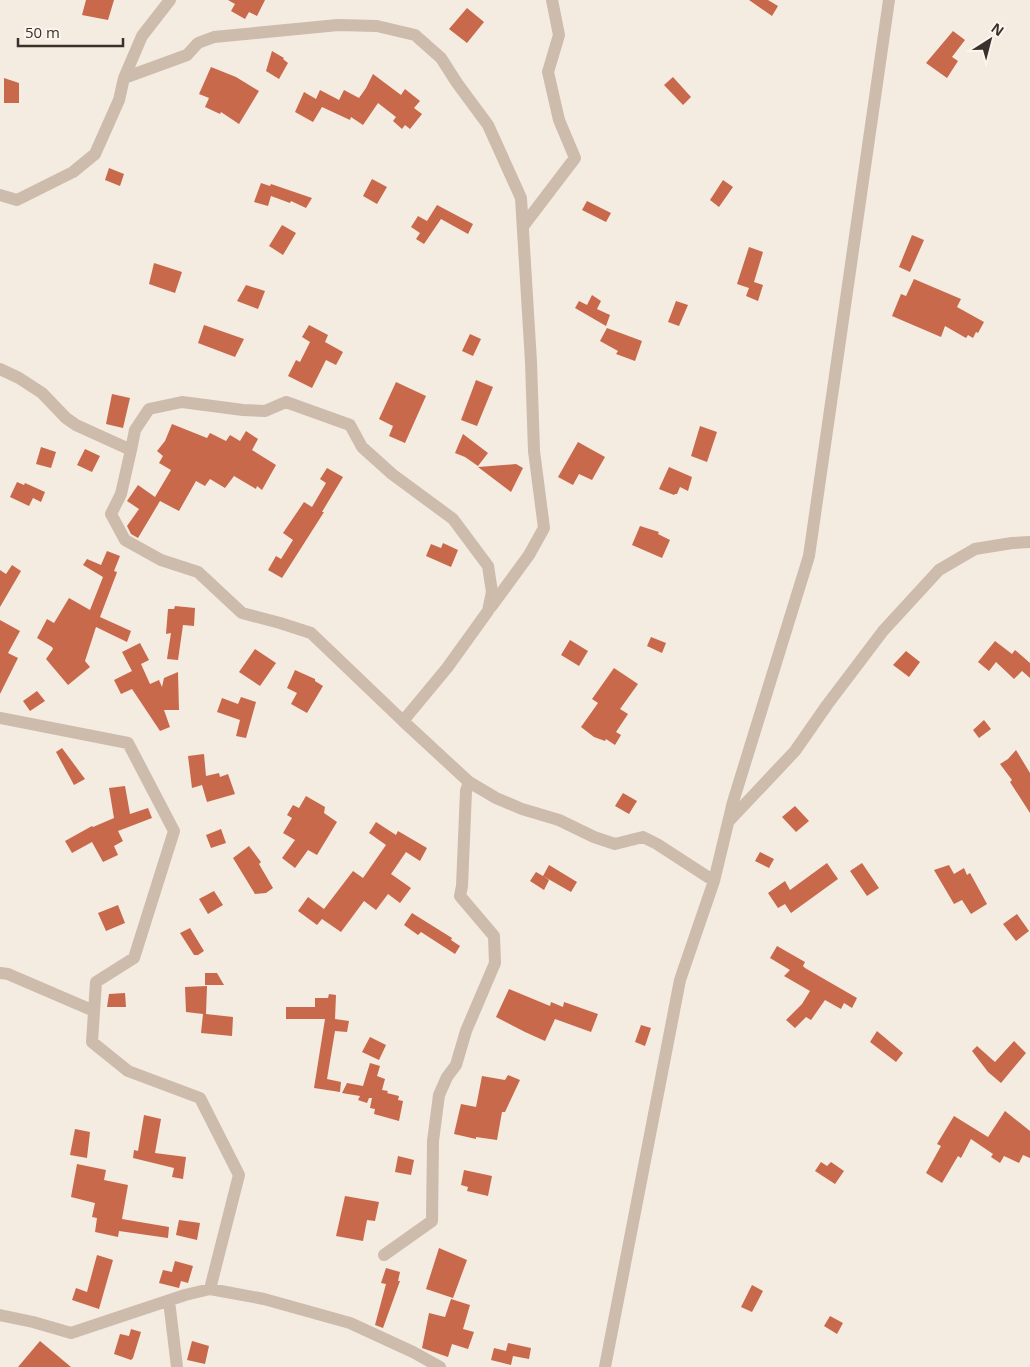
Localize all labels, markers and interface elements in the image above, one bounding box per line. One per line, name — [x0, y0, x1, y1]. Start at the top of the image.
scale bar — [18, 15, 122, 47]
north arrow — [965, 15, 1015, 65]
text: N — [988, 18, 1008, 40]
text: 50 m — [25, 22, 60, 42]

